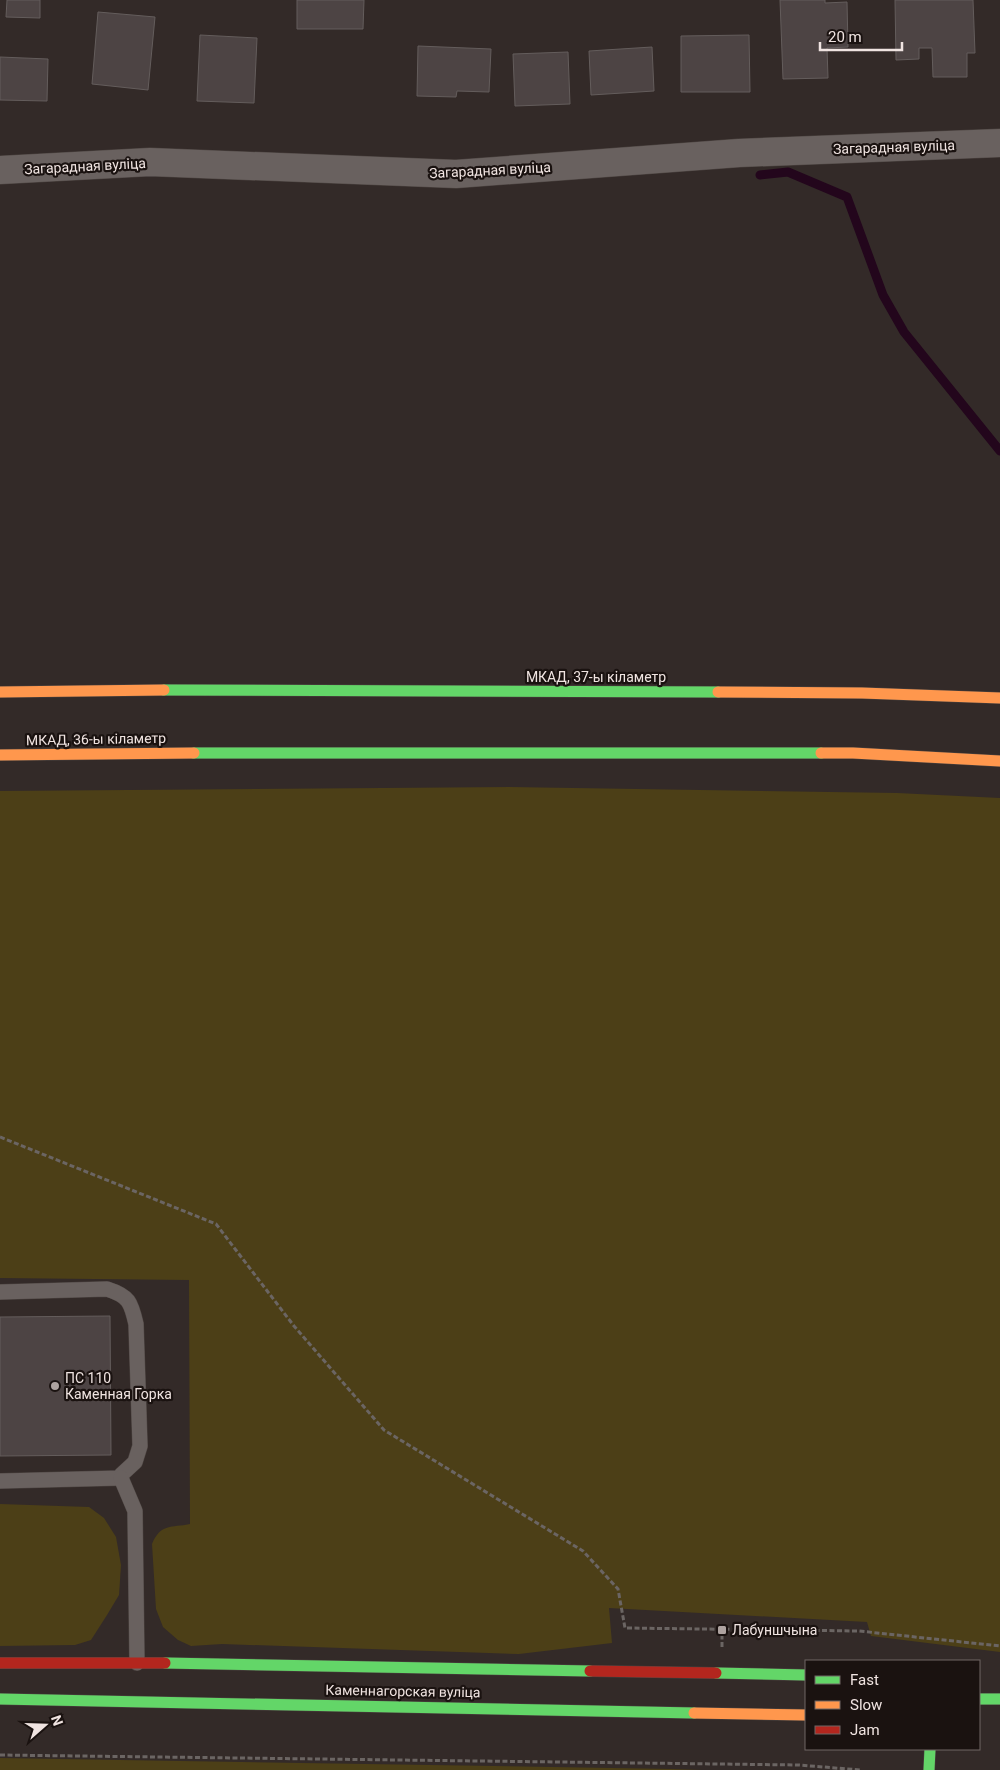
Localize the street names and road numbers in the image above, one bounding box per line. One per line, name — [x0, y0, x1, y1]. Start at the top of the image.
street label: Загарадная вуліца — [833, 137, 955, 157]
street label: Загарадная вуліца — [24, 155, 146, 177]
street label: Загарадная вуліца — [429, 159, 551, 181]
street label: МКАД, 37-ы кіламетр — [526, 669, 666, 685]
street label: МКАД, 36-ы кіламетр — [26, 730, 166, 748]
street label: Каменнагорская вуліца — [325, 1682, 481, 1700]

